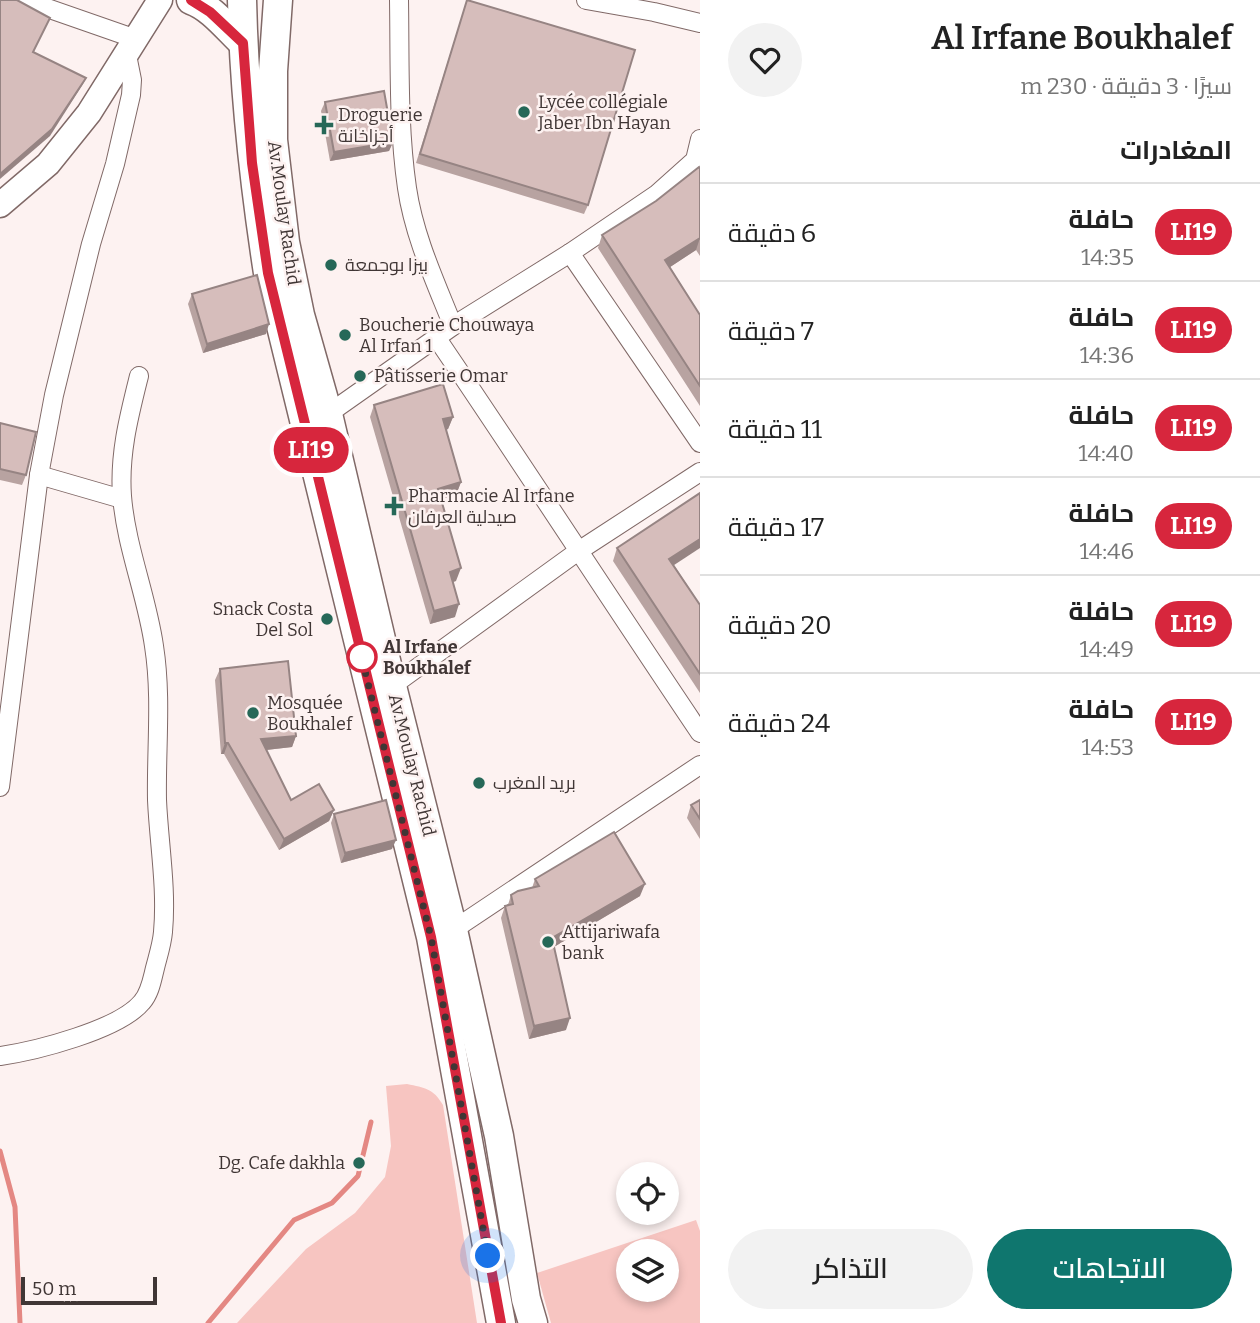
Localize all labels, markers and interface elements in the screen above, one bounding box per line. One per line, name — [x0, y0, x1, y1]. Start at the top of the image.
text: Al Irfane Boukhalef — [931, 18, 1232, 58]
button: heart — [728, 23, 802, 97]
text: سيرًا · 3 دقيقة · 230 m — [1021, 72, 1232, 100]
place label: Lycée collégiale Jaber Ibn Hayan — [537, 91, 671, 134]
place label: Droguerie أجزاخانة — [338, 104, 423, 147]
marker: Lycée collégiale Jaber Ibn Hayan — [516, 104, 532, 120]
marker: Droguerie أجزاخانة — [316, 117, 332, 133]
text: المغادرات — [1120, 135, 1232, 166]
street label: Av.Moulay Rachid — [263, 139, 305, 287]
text: حافلة — [1069, 204, 1134, 235]
text: 6 دقيقة — [728, 218, 816, 249]
text: LI19 — [1170, 218, 1217, 246]
text: 14:35 — [1081, 243, 1134, 271]
place label: بيزا بوجمعة — [345, 254, 428, 276]
marker: بيزا بوجمعة — [323, 257, 339, 273]
text: حافلة — [1069, 302, 1134, 333]
place label: Boucherie Chouwaya Al Irfan 1 — [359, 314, 534, 357]
text: 7 دقيقة — [728, 316, 814, 347]
text: LI19 — [1170, 316, 1217, 344]
marker: Boucherie Chouwaya Al Irfan 1 — [337, 327, 353, 343]
text: 14:36 — [1080, 341, 1134, 369]
place label: Pâtisserie Omar — [374, 365, 508, 387]
marker: Pâtisserie Omar — [352, 368, 368, 384]
text: حافلة — [1069, 400, 1134, 431]
text: 11 دقيقة — [728, 414, 822, 445]
text: LI19 — [1170, 414, 1217, 442]
line badge: LI19 — [262, 427, 360, 473]
text: LI19 — [288, 436, 334, 464]
text: 14:40 — [1078, 439, 1134, 467]
place label: Pharmacie Al Irfane صيدلية العرفان — [408, 485, 575, 528]
marker: Pharmacie Al Irfane صيدلية العرفان — [386, 498, 402, 514]
text: حافلة — [1069, 498, 1134, 529]
text: 17 دقيقة — [728, 512, 824, 543]
text: LI19 — [1170, 512, 1217, 540]
text: 14:46 — [1079, 537, 1134, 565]
text: حافلة — [1069, 596, 1134, 627]
place label: Snack Costa Del Sol — [213, 598, 313, 641]
text: 20 دقيقة — [728, 610, 832, 641]
text: LI19 — [1170, 610, 1217, 638]
marker: Snack Costa Del Sol — [319, 611, 335, 627]
text: 14:49 — [1079, 635, 1134, 663]
place label: Al Irfane Boukhalef — [383, 636, 472, 679]
marker: Al Irfane Boukhalef — [347, 642, 377, 672]
street label: Av.Moulay Rachid — [384, 691, 440, 839]
place label: Mosquée Boukhalef — [267, 692, 354, 735]
text: حافلة — [1069, 694, 1134, 725]
marker: Mosquée Boukhalef — [245, 705, 261, 721]
text: 24 دقيقة — [728, 708, 830, 739]
text: LI19 — [1170, 708, 1217, 736]
text: 14:53 — [1082, 733, 1134, 761]
place label: بريد المغرب — [493, 772, 576, 794]
marker: بريد المغرب — [471, 775, 487, 791]
place label: Attijariwafa bank — [562, 921, 660, 964]
marker: Attijariwafa bank — [540, 934, 556, 950]
place label: Dg. Cafe dakhla — [218, 1152, 345, 1174]
marker: Dg. Cafe dakhla — [351, 1155, 367, 1171]
map controls — [616, 1162, 679, 1302]
button: locate — [616, 1162, 679, 1225]
button: التذاكر — [728, 1229, 973, 1309]
button: الاتجاهات — [987, 1229, 1232, 1309]
your location — [470, 1238, 505, 1273]
button: layers — [616, 1239, 679, 1302]
scale bar — [21, 1274, 158, 1306]
text: 50 m — [32, 1277, 76, 1300]

